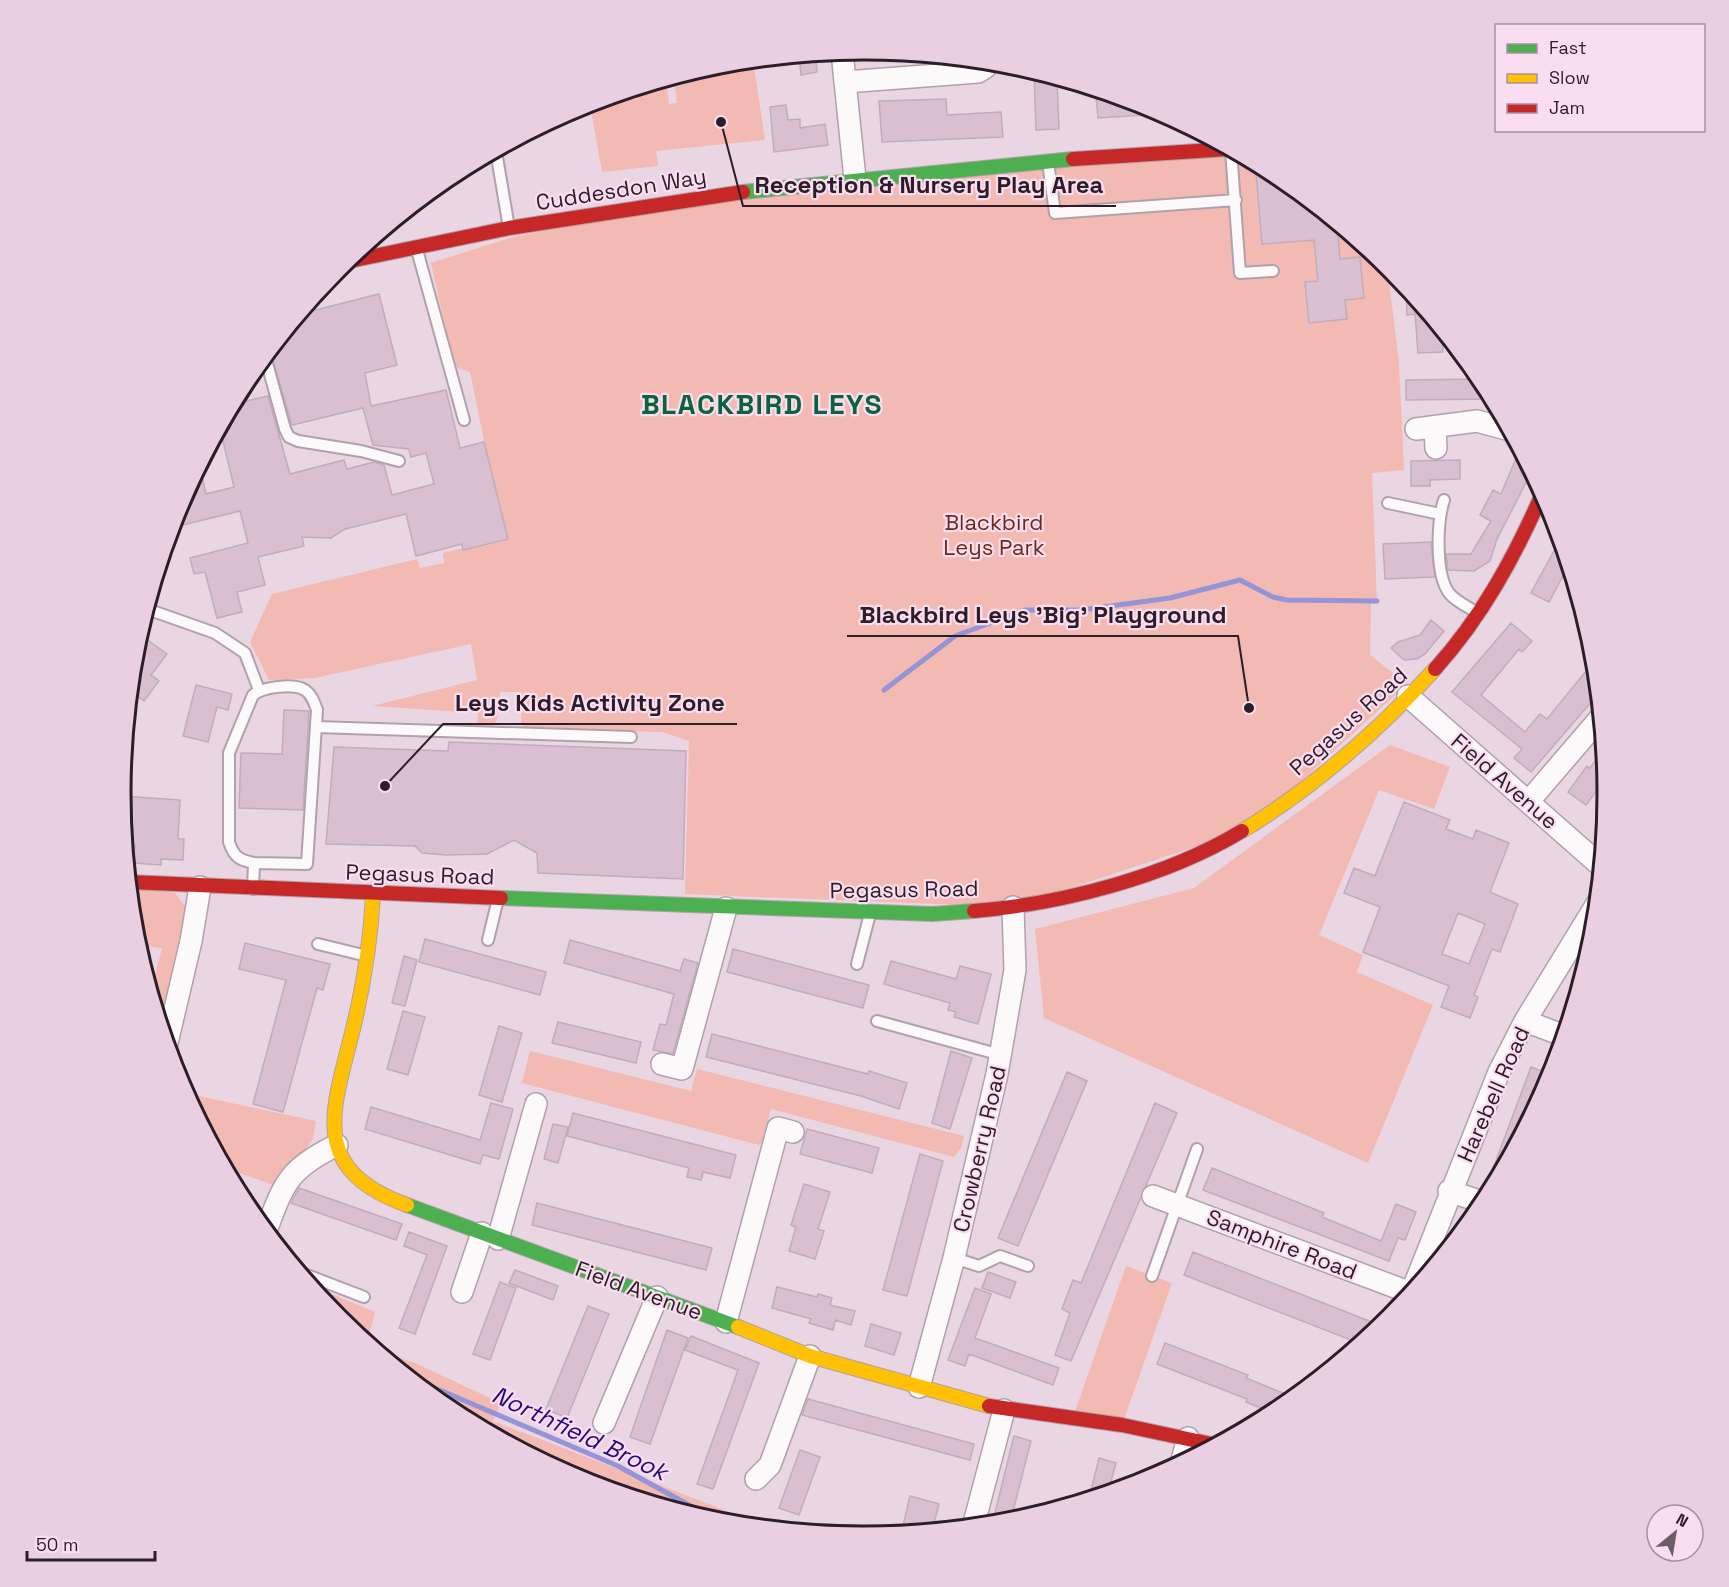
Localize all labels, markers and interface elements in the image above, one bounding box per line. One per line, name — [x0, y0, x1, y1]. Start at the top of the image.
legend — [1495, 24, 1705, 132]
text: Fast — [1549, 36, 1586, 59]
text: Slow — [1549, 66, 1590, 89]
text: Jam — [1549, 96, 1585, 119]
street label: Cuddesdon Way — [534, 162, 708, 216]
callout: Reception & Nursery Play Area — [743, 164, 1116, 206]
text: Reception & Nursery Play Area — [755, 169, 1104, 200]
district label: BLACKBIRD LEYS — [641, 386, 883, 422]
park label: Blackbird Leys Park — [943, 508, 1045, 561]
callout: Blackbird Leys 'Big' Playground — [847, 594, 1238, 636]
text: Blackbird Leys 'Big' Playground — [859, 599, 1227, 630]
street label: Pegasus Road — [1283, 661, 1413, 781]
callout: Leys Kids Activity Zone — [443, 682, 737, 724]
text: Leys Kids Activity Zone — [455, 687, 725, 718]
street label: Field Avenue — [1446, 727, 1564, 835]
street label: Pegasus Road — [345, 857, 495, 891]
street label: Pegasus Road — [829, 874, 979, 904]
street label: Harebell Road — [1451, 1022, 1535, 1166]
street label: Crowberry Road — [946, 1063, 1012, 1235]
street label: Samphire Road — [1203, 1202, 1361, 1286]
street label: Field Avenue — [572, 1254, 706, 1326]
water label: Northfield Brook — [487, 1379, 675, 1488]
north arrow — [1645, 1503, 1705, 1563]
text: N — [1672, 1509, 1692, 1532]
scale bar — [27, 1524, 154, 1562]
text: 50 m — [36, 1533, 78, 1556]

